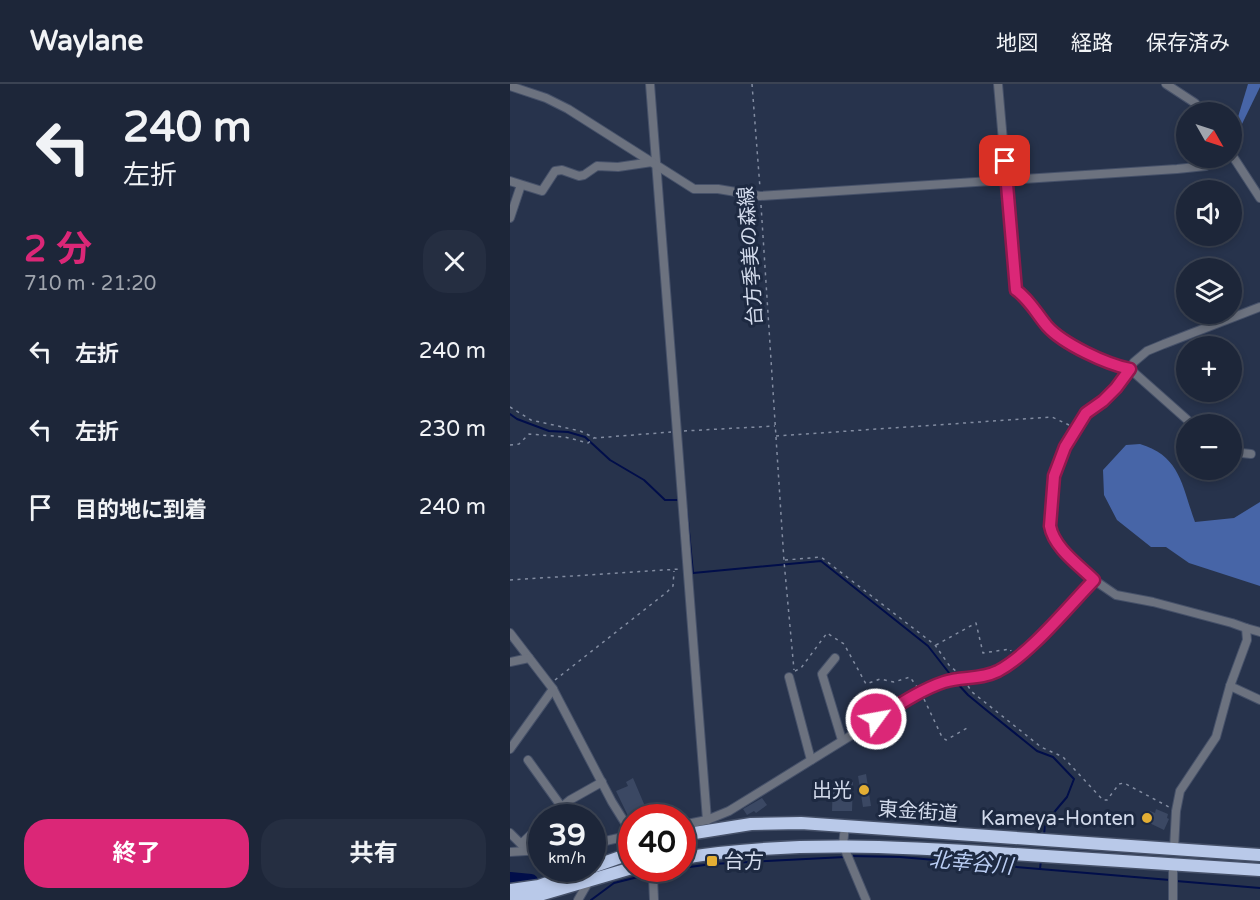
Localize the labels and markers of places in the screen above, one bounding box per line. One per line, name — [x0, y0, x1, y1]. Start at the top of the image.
pin — [979, 135, 1030, 186]
place label: 出光 — [812, 779, 852, 803]
marker: 出光 — [857, 783, 871, 797]
place label: Kameya-Honten — [981, 807, 1135, 831]
marker: Kameya-Honten — [1140, 811, 1154, 825]
place label: 台方 — [724, 850, 764, 874]
marker: 台方 — [705, 854, 719, 868]

